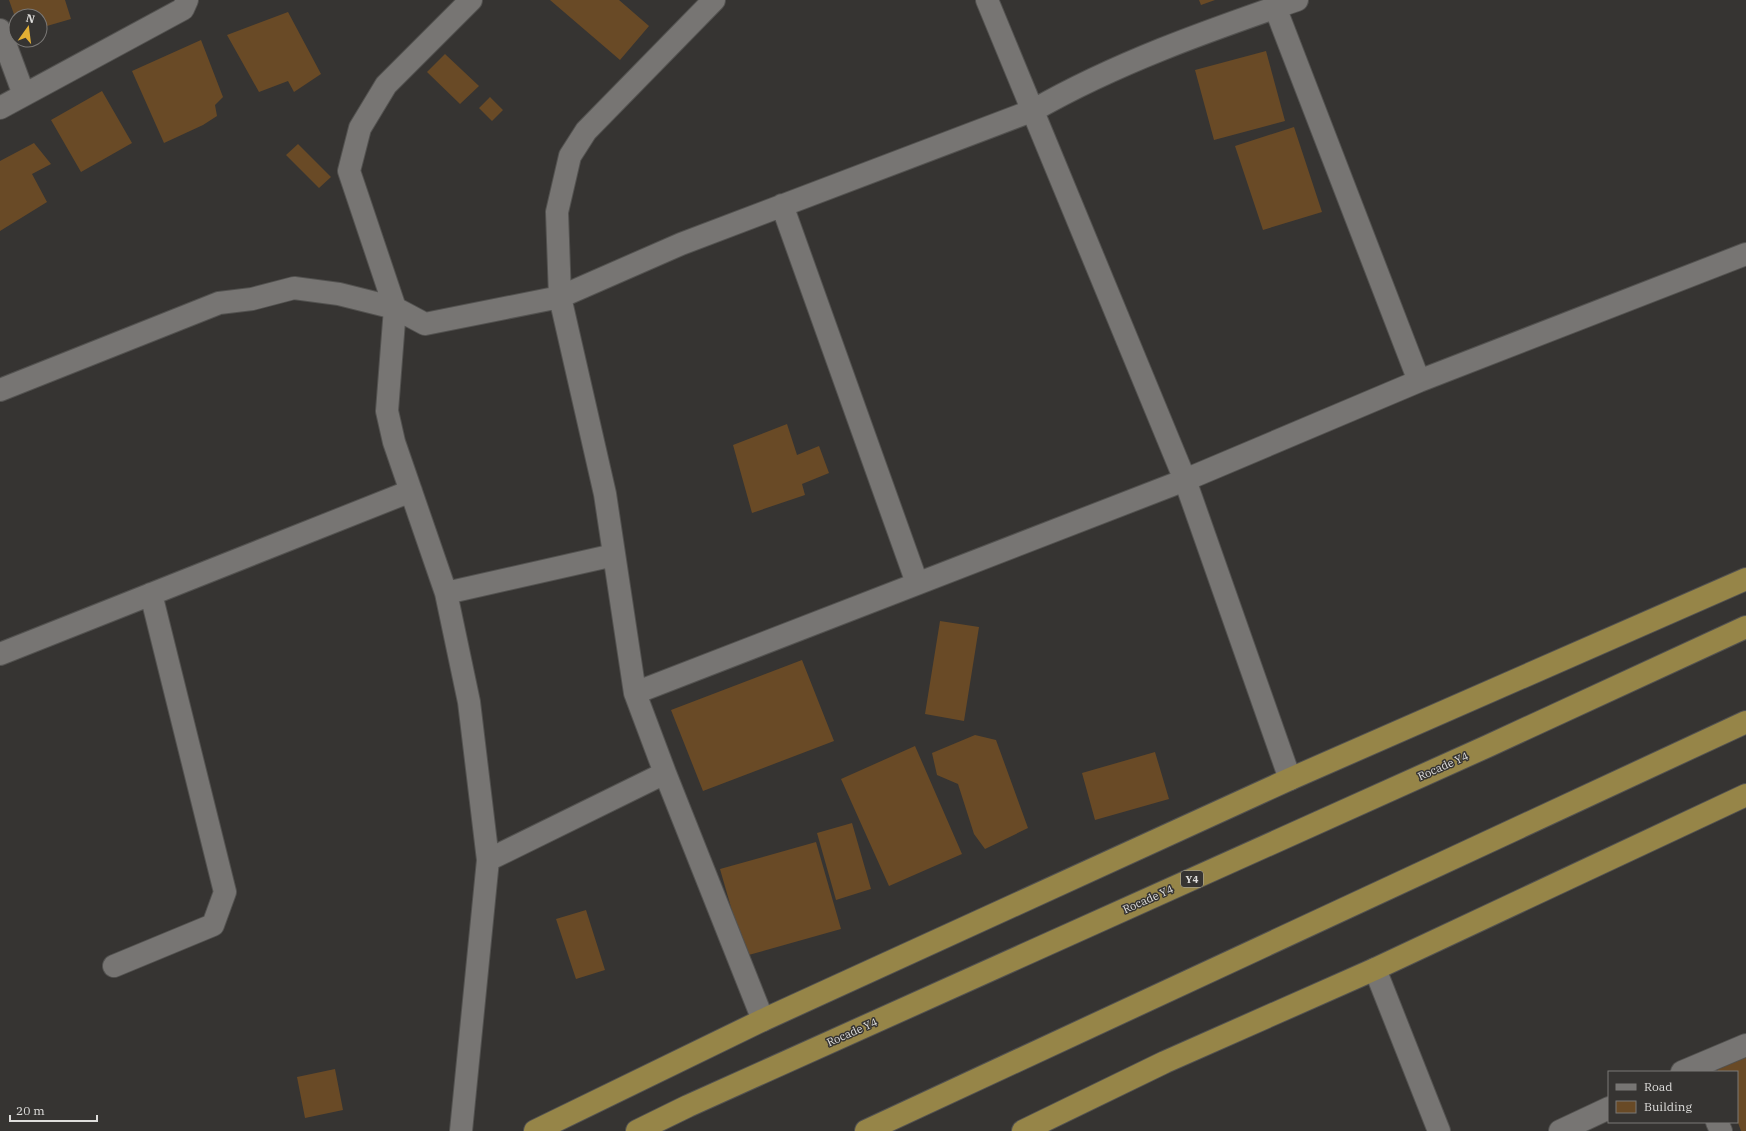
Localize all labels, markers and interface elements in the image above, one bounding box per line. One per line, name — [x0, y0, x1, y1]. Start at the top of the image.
north arrow — [8, 8, 48, 48]
text: N — [25, 10, 37, 26]
street label: Rocade Y4 — [1416, 748, 1471, 783]
road number: Y4 — [1181, 871, 1203, 887]
street label: Rocade Y4 — [1121, 881, 1176, 916]
street label: Rocade Y4 — [825, 1014, 880, 1049]
legend — [1608, 1071, 1738, 1123]
text: Road — [1644, 1079, 1673, 1094]
scale bar — [10, 1097, 97, 1123]
text: Building — [1644, 1099, 1692, 1114]
text: 20 m — [16, 1103, 45, 1118]

